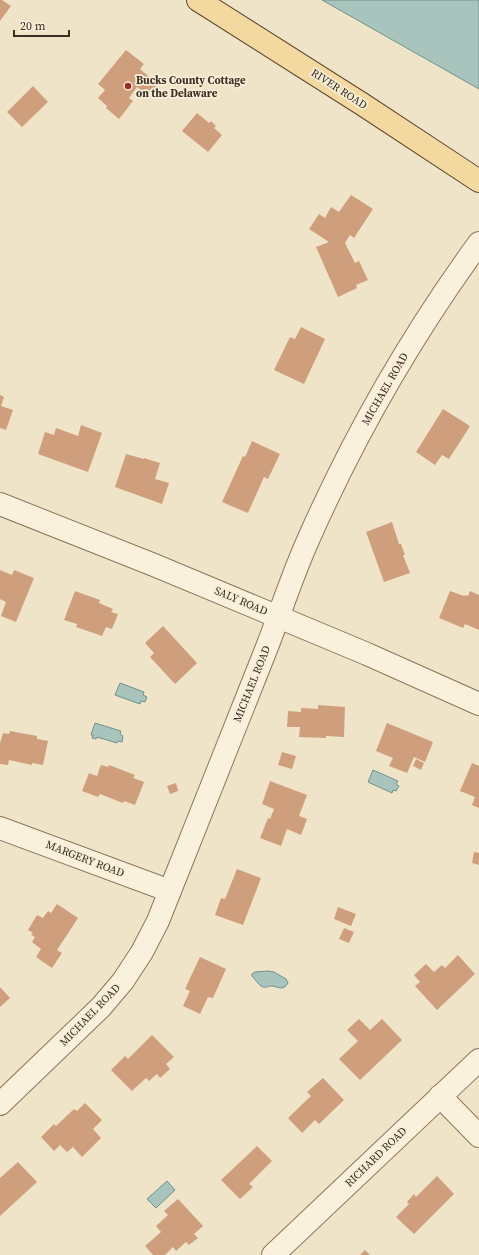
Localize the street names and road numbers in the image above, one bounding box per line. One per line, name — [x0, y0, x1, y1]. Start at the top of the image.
street label: RIVER ROAD — [308, 65, 370, 113]
street label: MICHAEL ROAD — [358, 350, 412, 428]
street label: SALY ROAD — [212, 583, 270, 619]
street label: MICHAEL ROAD — [230, 643, 274, 725]
street label: MARGERY ROAD — [43, 837, 127, 881]
street label: MICHAEL ROAD — [56, 980, 124, 1050]
street label: RICHARD ROAD — [342, 1123, 410, 1190]

